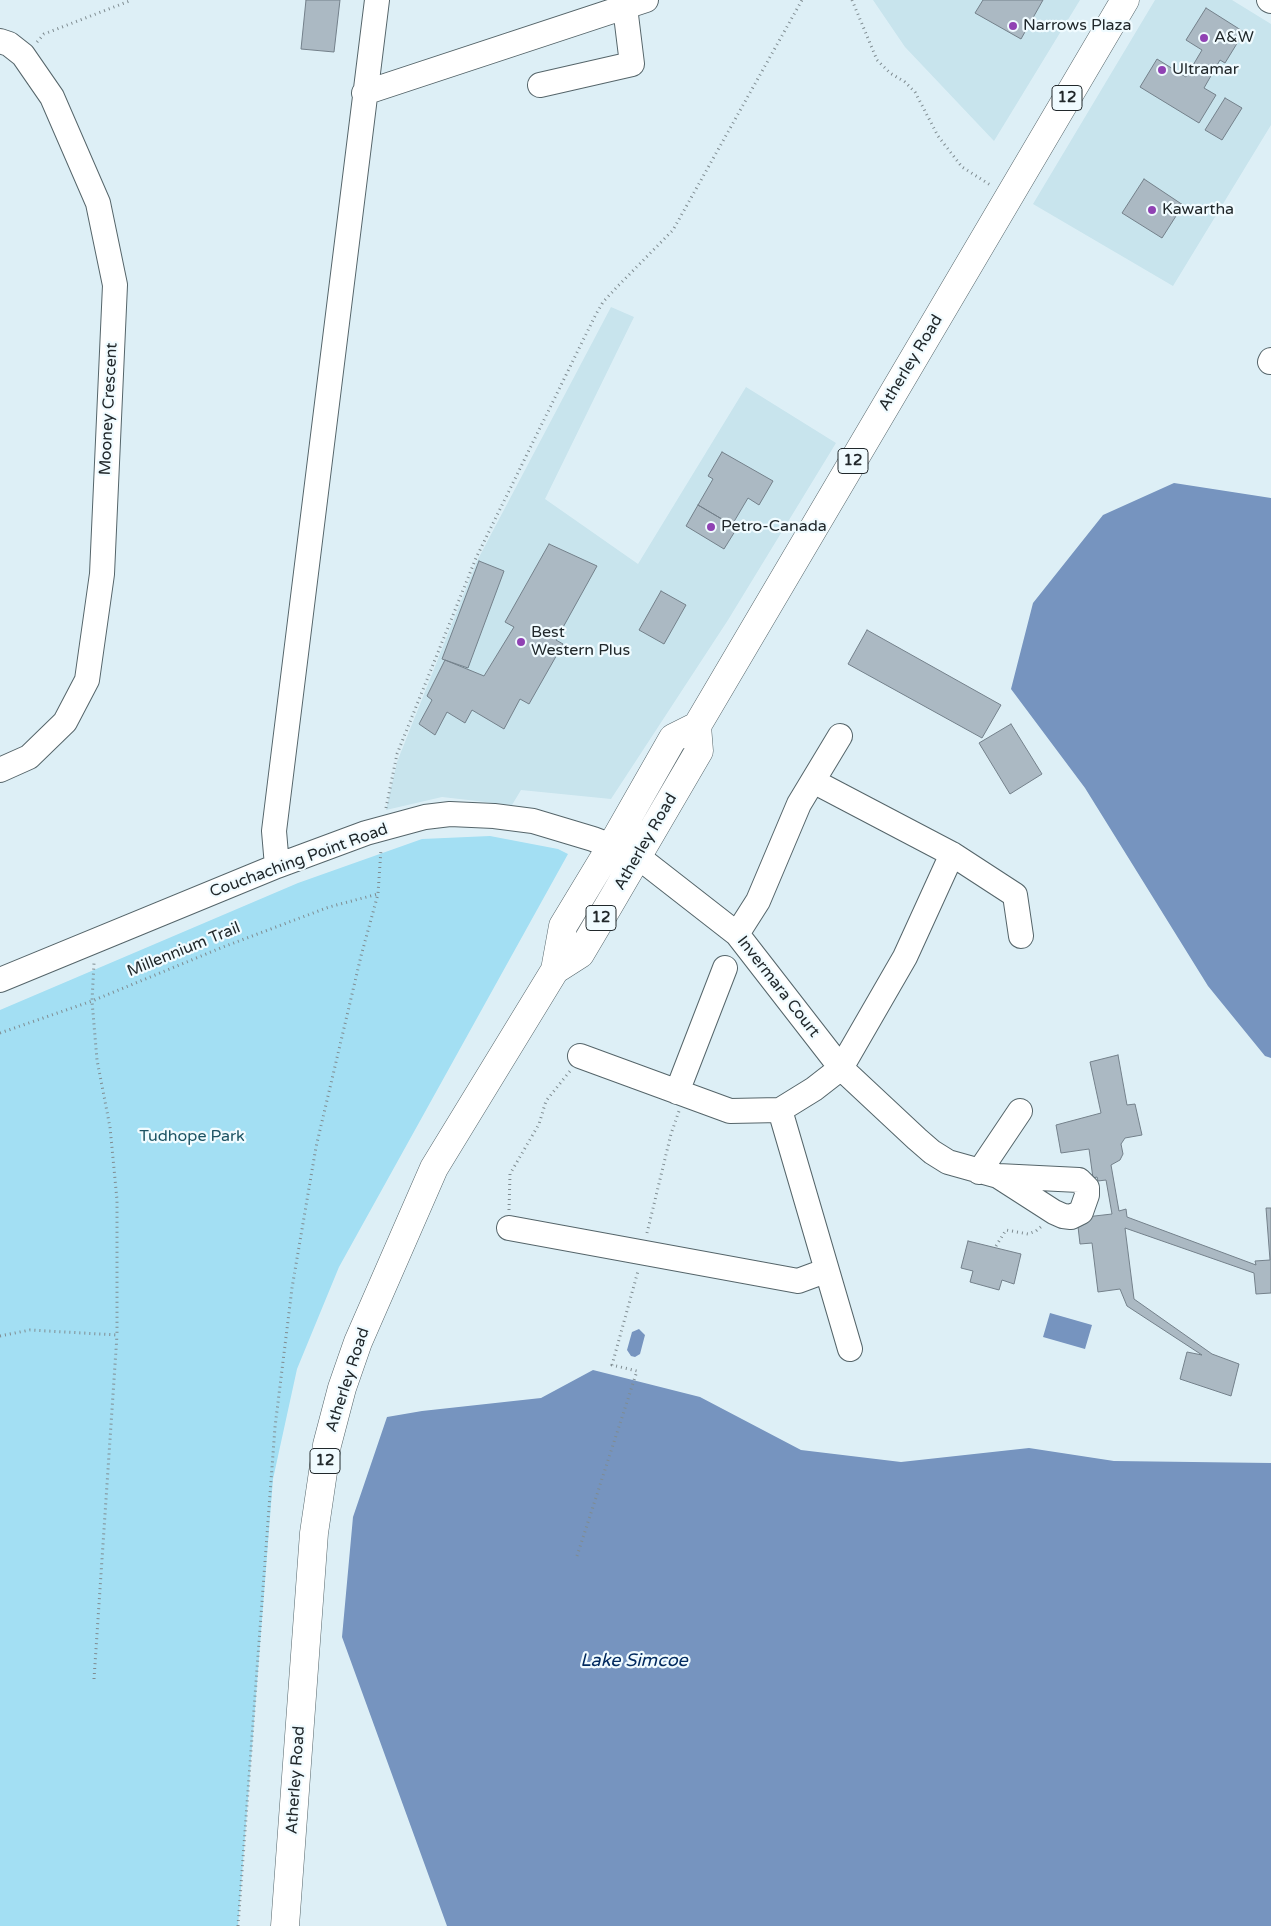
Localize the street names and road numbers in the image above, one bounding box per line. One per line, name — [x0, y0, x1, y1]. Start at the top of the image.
road number: 12 — [1052, 86, 1082, 110]
street label: Atherley Road — [875, 312, 947, 414]
street label: Mooney Crescent — [96, 342, 122, 476]
road number: 12 — [838, 448, 868, 474]
street label: Atherley Road — [611, 790, 681, 894]
street label: Couchaching Point Road — [207, 820, 391, 902]
road number: 12 — [586, 906, 616, 930]
street label: Millennium Trail — [125, 919, 243, 981]
street label: Invermara Court — [733, 933, 823, 1041]
street label: Atherley Road — [322, 1325, 374, 1435]
road number: 12 — [310, 1448, 340, 1474]
street label: Atherley Road — [283, 1725, 309, 1835]

